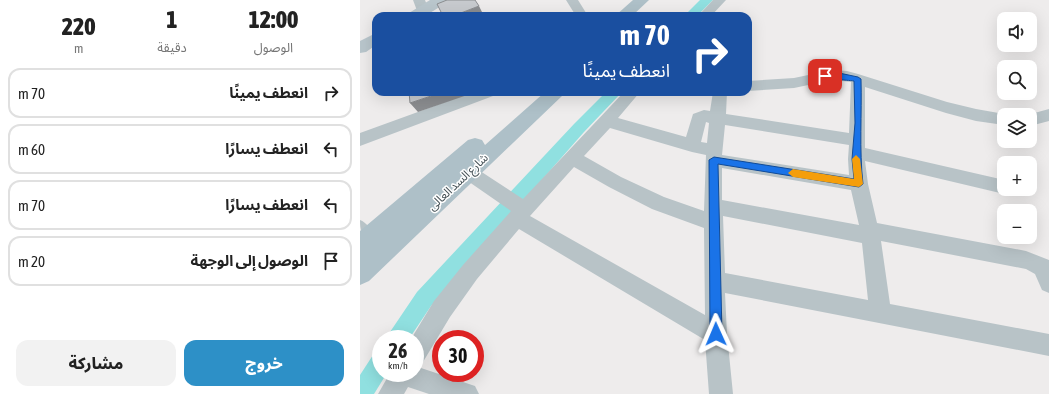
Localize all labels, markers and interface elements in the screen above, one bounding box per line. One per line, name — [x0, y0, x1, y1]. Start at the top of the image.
text: 1 — [166, 6, 178, 33]
text: 12:00 — [248, 6, 298, 33]
map controls — [997, 12, 1037, 244]
button: sound — [997, 12, 1037, 52]
text: 220 — [62, 13, 96, 40]
text: 70 m — [620, 19, 670, 51]
icon: right — [684, 28, 736, 80]
text: دقيقة — [157, 40, 187, 55]
text: الوصول — [254, 40, 293, 55]
text: m — [74, 41, 83, 56]
pin — [808, 59, 842, 93]
text: انعطف يمينًا — [583, 60, 670, 81]
button: search — [997, 60, 1037, 100]
icon: arrive — [814, 65, 836, 87]
icon: right — [320, 82, 342, 104]
text: انعطف يمينًا — [229, 84, 308, 101]
text: 70 m — [18, 85, 45, 102]
button: layers — [997, 108, 1037, 148]
icon: left — [320, 138, 342, 160]
text: انعطف يسارًا — [225, 140, 308, 157]
text: 60 m — [18, 141, 45, 158]
street label: شارع السد العالى — [425, 151, 492, 215]
button: + — [997, 156, 1037, 196]
icon: left — [320, 194, 342, 216]
text: انعطف يسارًا — [225, 196, 308, 213]
text: 70 m — [18, 197, 45, 214]
button: − — [997, 204, 1037, 244]
icon: arrive — [320, 250, 342, 272]
text: الوصول إلى الوجهة — [191, 252, 308, 269]
text: 20 m — [18, 253, 45, 270]
position arrow — [695, 313, 737, 355]
speed limit sign: 30 — [432, 330, 484, 382]
text: 26 — [389, 339, 407, 362]
button: مشاركة — [16, 340, 176, 386]
button: خروج — [184, 340, 344, 386]
text: km/h — [388, 360, 408, 371]

